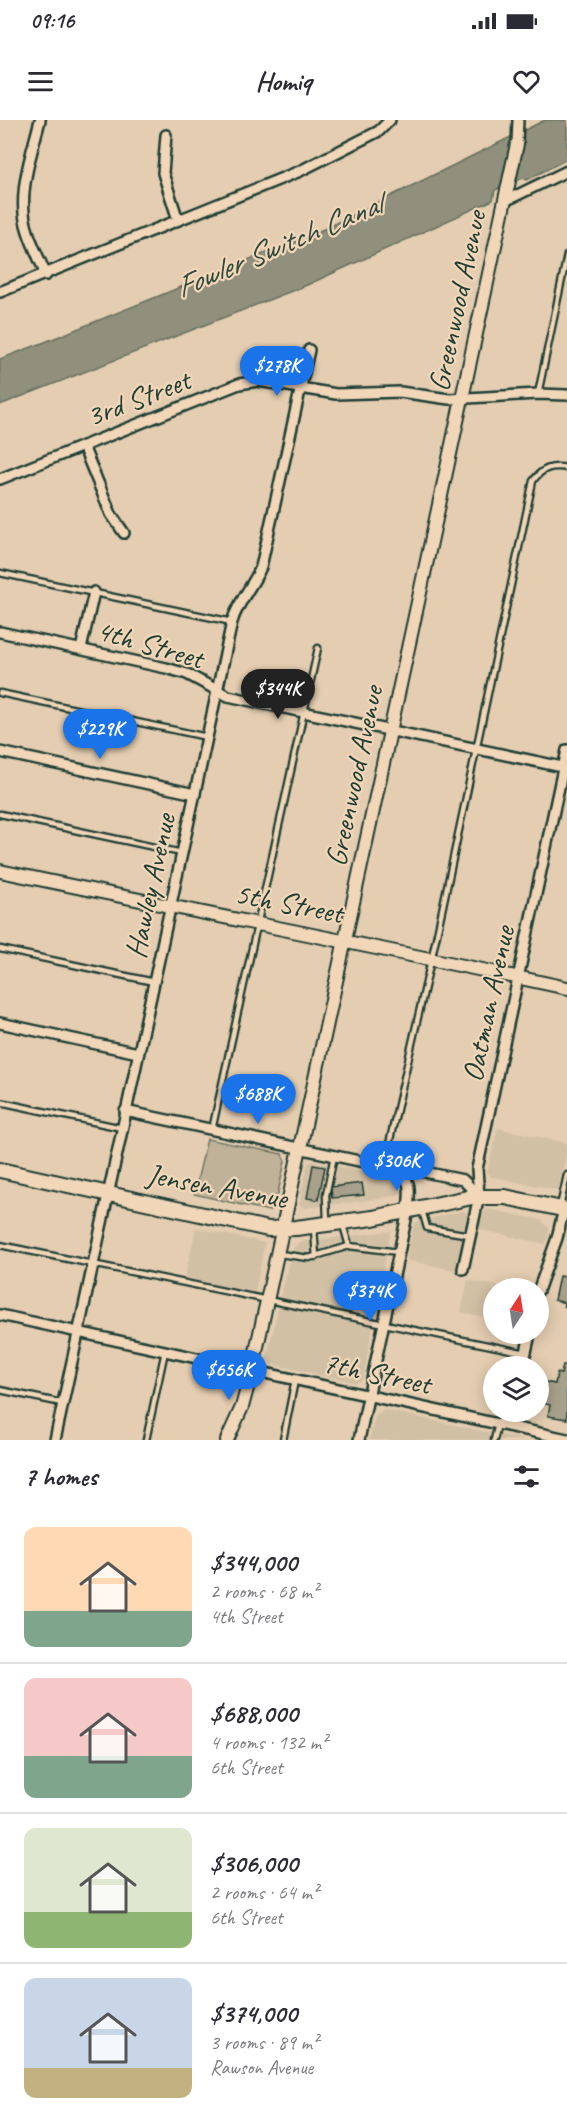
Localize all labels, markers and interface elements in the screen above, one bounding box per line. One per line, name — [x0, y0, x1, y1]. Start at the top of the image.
text: 09:16 — [30, 7, 74, 35]
text: Homiq — [255, 64, 312, 98]
icon: menu — [24, 65, 57, 98]
icon: heart — [510, 65, 543, 98]
water label: Fowler Switch Canal — [169, 179, 397, 307]
street label: Greenwood Avenue — [419, 205, 495, 395]
pin: $278K — [235, 346, 319, 397]
text: $278K — [254, 353, 300, 378]
street label: 3rd Street — [81, 360, 198, 435]
street label: 4th Street — [92, 611, 211, 678]
pin: $344K — [236, 669, 320, 720]
text: $344K — [255, 676, 301, 701]
street label: Greenwood Avenue — [316, 680, 392, 870]
pin: $229K — [58, 709, 142, 760]
text: $229K — [77, 716, 123, 741]
street label: Hawley Avenue — [116, 808, 184, 962]
street label: 5th Street — [232, 874, 349, 933]
street label: Oatman Avenue — [453, 921, 523, 1085]
pin: $688K — [216, 1074, 300, 1125]
text: $688K — [235, 1081, 281, 1106]
pin: $306K — [355, 1141, 439, 1192]
text: $306K — [374, 1148, 420, 1173]
street label: Jensen Avenue — [142, 1155, 292, 1217]
pin: $374K — [328, 1271, 412, 1322]
text: $374K — [347, 1278, 393, 1303]
north arrow — [483, 1278, 549, 1344]
map controls — [483, 1278, 549, 1422]
street label: 7th Street — [320, 1343, 437, 1404]
pin: $656K — [187, 1350, 271, 1401]
button: layers — [483, 1356, 549, 1422]
text: $656K — [206, 1357, 252, 1382]
text: 7 homes — [24, 1460, 97, 1493]
icon: filters — [510, 1460, 543, 1493]
text: $344,000 — [210, 1546, 297, 1579]
icon: home — [72, 1551, 144, 1623]
text: 2 rooms · 68 m² — [210, 1579, 318, 1604]
text: 4th Street — [210, 1604, 283, 1629]
text: $688,000 — [210, 1697, 298, 1730]
icon: home — [72, 1702, 144, 1774]
text: 4 rooms · 132 m² — [210, 1730, 327, 1755]
text: 6th Street — [210, 1755, 283, 1780]
text: $306,000 — [210, 1847, 298, 1880]
icon: home — [72, 1852, 144, 1924]
text: 2 rooms · 64 m² — [210, 1880, 318, 1905]
text: 6th Street — [210, 1905, 283, 1930]
text: $374,000 — [210, 1997, 297, 2030]
icon: home — [72, 2002, 144, 2074]
text: 3 rooms · 89 m² — [210, 2030, 318, 2055]
text: Rawson Avenue — [210, 2055, 313, 2080]

